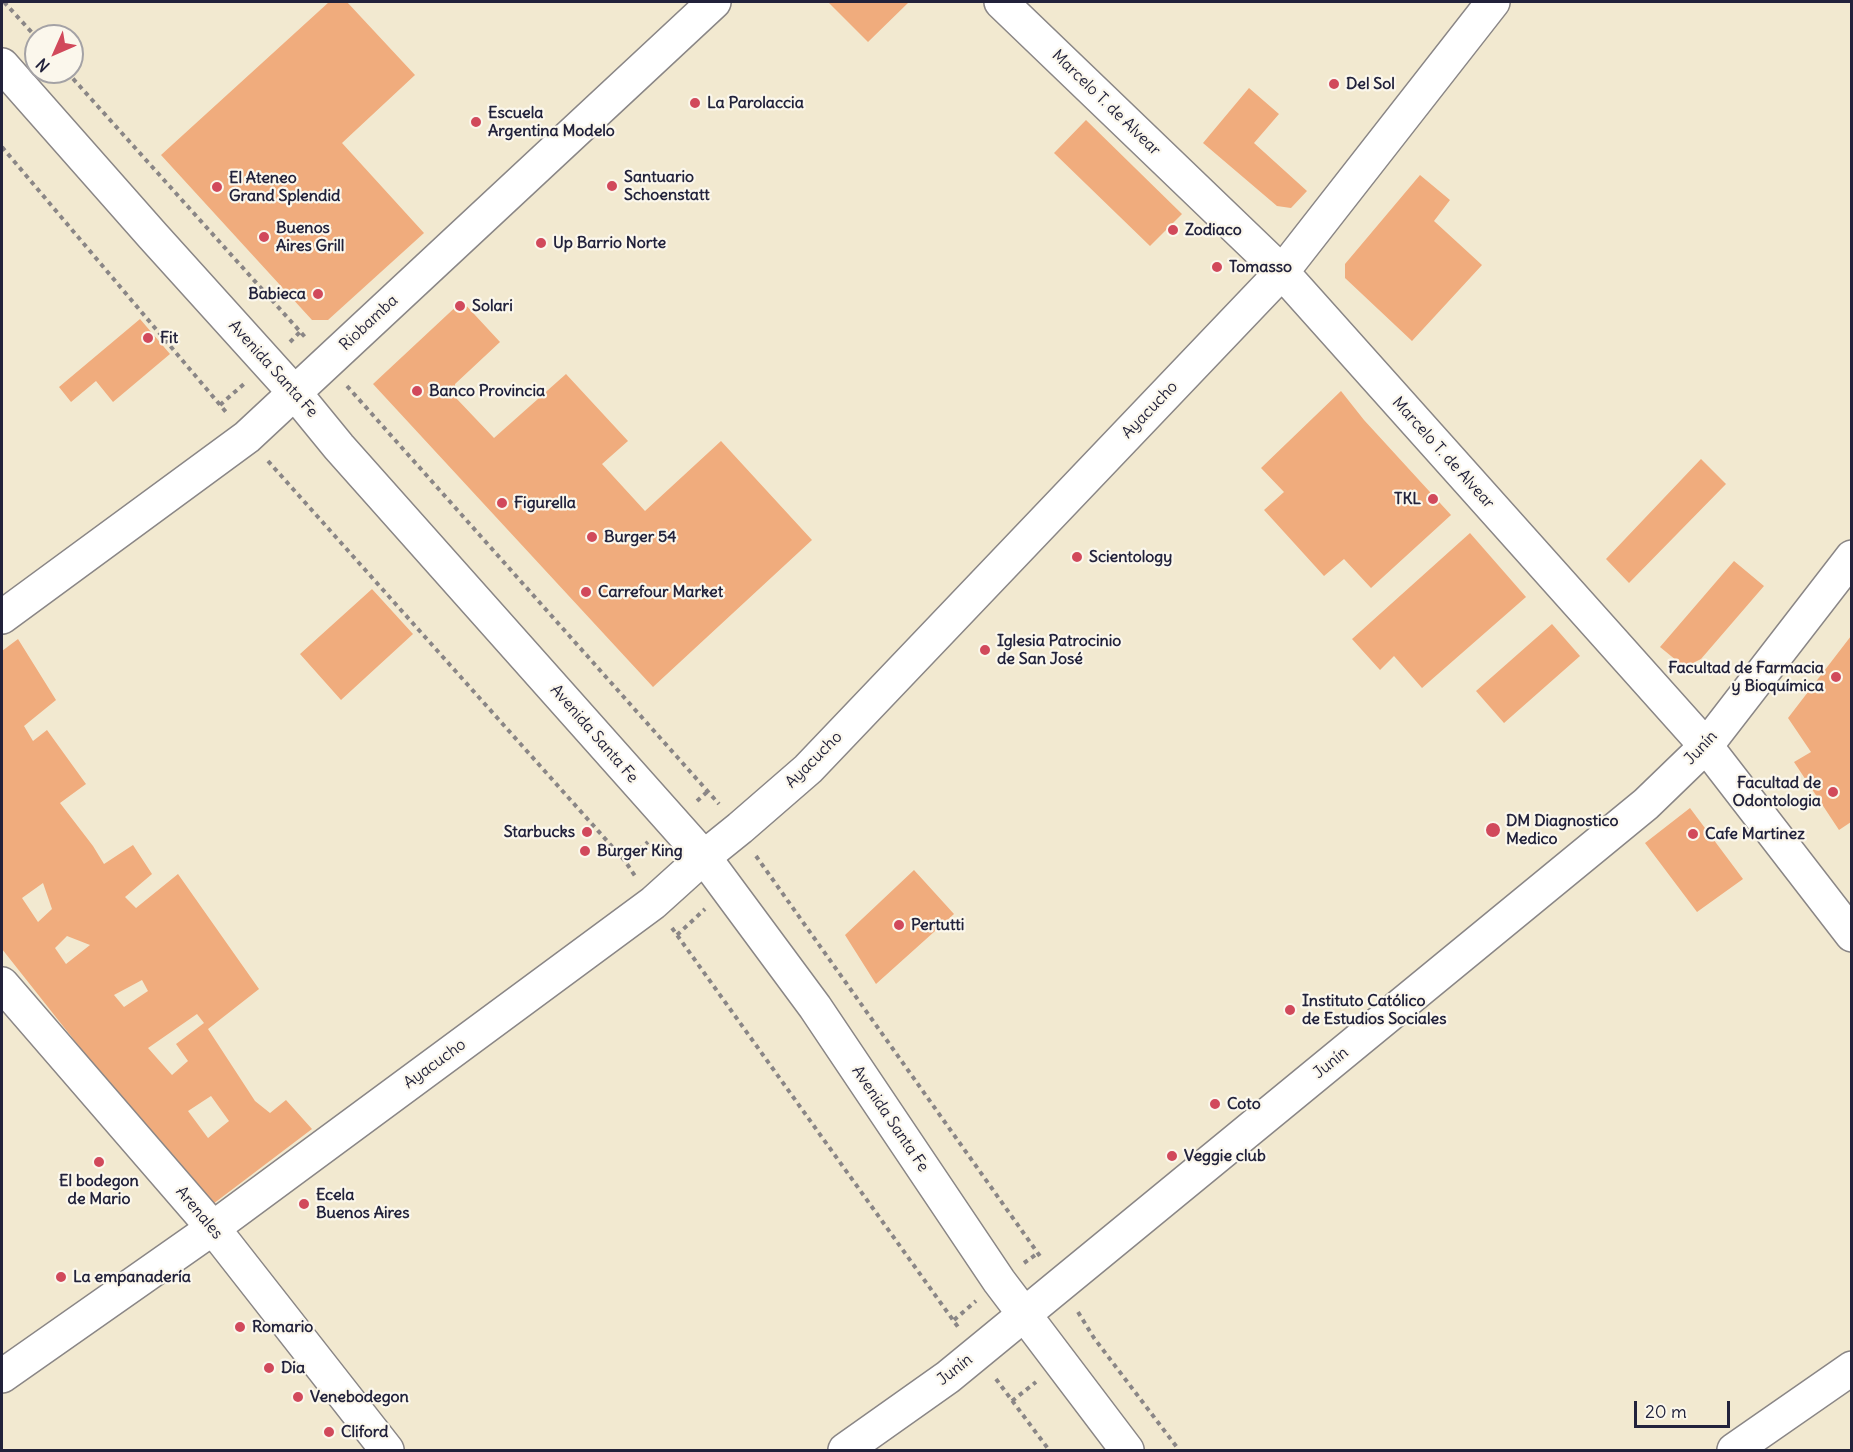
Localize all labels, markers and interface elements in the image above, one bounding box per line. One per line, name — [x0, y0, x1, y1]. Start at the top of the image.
north arrow — [24, 24, 84, 84]
street label: Marcelo T. de Alvear — [1048, 46, 1164, 160]
text: N — [32, 54, 54, 76]
place label: Del Sol — [1346, 74, 1395, 94]
marker: Del Sol — [1327, 77, 1341, 91]
place label: La Parolaccia — [707, 93, 804, 113]
marker: La Parolaccia — [688, 96, 702, 110]
place label: Escuela Argentina Modelo — [488, 103, 615, 141]
marker: Escuela Argentina Modelo — [469, 115, 483, 129]
place label: Santuario Schoenstatt — [624, 167, 710, 205]
place label: El Ateneo Grand Splendid — [229, 168, 340, 206]
marker: Santuario Schoenstatt — [605, 179, 619, 193]
marker: El Ateneo Grand Splendid — [210, 180, 224, 194]
place label: Buenos Aires Grill — [276, 218, 344, 256]
place label: Zodiaco — [1185, 220, 1242, 240]
marker: Zodiaco — [1166, 223, 1180, 237]
marker: Buenos Aires Grill — [257, 230, 271, 244]
place label: Up Barrio Norte — [553, 233, 666, 253]
marker: Up Barrio Norte — [534, 236, 548, 250]
place label: Tomasso — [1229, 257, 1292, 277]
marker: Tomasso — [1210, 260, 1224, 274]
place label: Babieca — [248, 284, 306, 304]
marker: Babieca — [311, 287, 325, 301]
street label: Riobamba — [336, 291, 402, 355]
place label: Solari — [472, 296, 513, 316]
marker: Solari — [453, 299, 467, 313]
street label: Avenida Santa Fe — [224, 316, 322, 422]
place label: Fit — [160, 328, 178, 348]
marker: Fit — [141, 331, 155, 345]
street label: Ayacucho — [1118, 377, 1182, 443]
place label: Banco Provincia — [429, 381, 545, 401]
marker: Banco Provincia — [410, 384, 424, 398]
street label: Marcelo T. de Alvear — [1388, 393, 1498, 513]
place label: TKL — [1394, 489, 1421, 509]
marker: TKL — [1426, 492, 1440, 506]
place label: Figurella — [514, 493, 576, 513]
marker: Figurella — [495, 496, 509, 510]
place label: Burger 54 — [604, 527, 677, 547]
marker: Burger 54 — [585, 530, 599, 544]
place label: Scientology — [1089, 547, 1172, 567]
marker: Scientology — [1070, 550, 1084, 564]
place label: Carrefour Market — [598, 582, 723, 602]
marker: Carrefour Market — [579, 585, 593, 599]
place label: Iglesia Patrocinio de San José — [997, 631, 1121, 669]
marker: Iglesia Patrocinio de San José — [978, 643, 992, 657]
place label: Facultad de Farmacia y Bioquímica — [1668, 658, 1824, 696]
marker: Facultad de Farmacia y Bioquímica — [1829, 670, 1843, 684]
street label: Avenida Santa Fe — [546, 681, 642, 787]
street label: Junín — [1680, 727, 1722, 769]
street label: Ayacucho — [782, 728, 846, 792]
place label: Facultad de Odontologia — [1732, 773, 1821, 811]
marker: Facultad de Odontologia — [1826, 785, 1840, 799]
place label: DM Diagnostico Medico — [1506, 811, 1619, 849]
marker: DM Diagnostico Medico — [1484, 821, 1502, 839]
place label: Starbucks — [504, 822, 575, 842]
place label: Cafe Martinez — [1705, 824, 1805, 844]
marker: Starbucks — [580, 825, 594, 839]
marker: Cafe Martinez — [1686, 827, 1700, 841]
place label: Burger King — [597, 841, 683, 861]
marker: Burger King — [578, 844, 592, 858]
place label: Pertutti — [911, 915, 964, 935]
marker: Pertutti — [892, 918, 906, 932]
place label: Instituto Católico de Estudios Sociales — [1302, 991, 1446, 1029]
marker: Instituto Católico de Estudios Sociales — [1283, 1003, 1297, 1017]
street label: Ayacucho — [400, 1035, 470, 1093]
street label: Junín — [1310, 1043, 1352, 1083]
street label: Avenida Santa Fe — [847, 1062, 933, 1176]
place label: Coto — [1227, 1094, 1261, 1114]
marker: Coto — [1208, 1097, 1222, 1111]
place label: Veggie club — [1184, 1146, 1266, 1166]
marker: Veggie club — [1165, 1149, 1179, 1163]
marker: El bodegon de Mario — [92, 1155, 106, 1169]
place label: El bodegon de Mario — [59, 1171, 139, 1209]
street label: Arenales — [171, 1183, 227, 1243]
place label: Ecela Buenos Aires — [316, 1185, 410, 1223]
marker: Ecela Buenos Aires — [297, 1197, 311, 1211]
place label: La empanadería — [73, 1267, 191, 1287]
marker: La empanadería — [54, 1270, 68, 1284]
place label: Romario — [252, 1317, 313, 1337]
marker: Romario — [233, 1320, 247, 1334]
street label: Junín — [933, 1350, 977, 1390]
place label: Dia — [281, 1358, 305, 1378]
marker: Dia — [262, 1361, 276, 1375]
place label: Venebodegon — [310, 1387, 409, 1407]
scale bar — [1637, 1389, 1733, 1427]
marker: Venebodegon — [291, 1390, 305, 1404]
text: 20 m — [1645, 1400, 1687, 1423]
place label: Cliford — [341, 1422, 388, 1442]
marker: Cliford — [322, 1425, 336, 1439]

